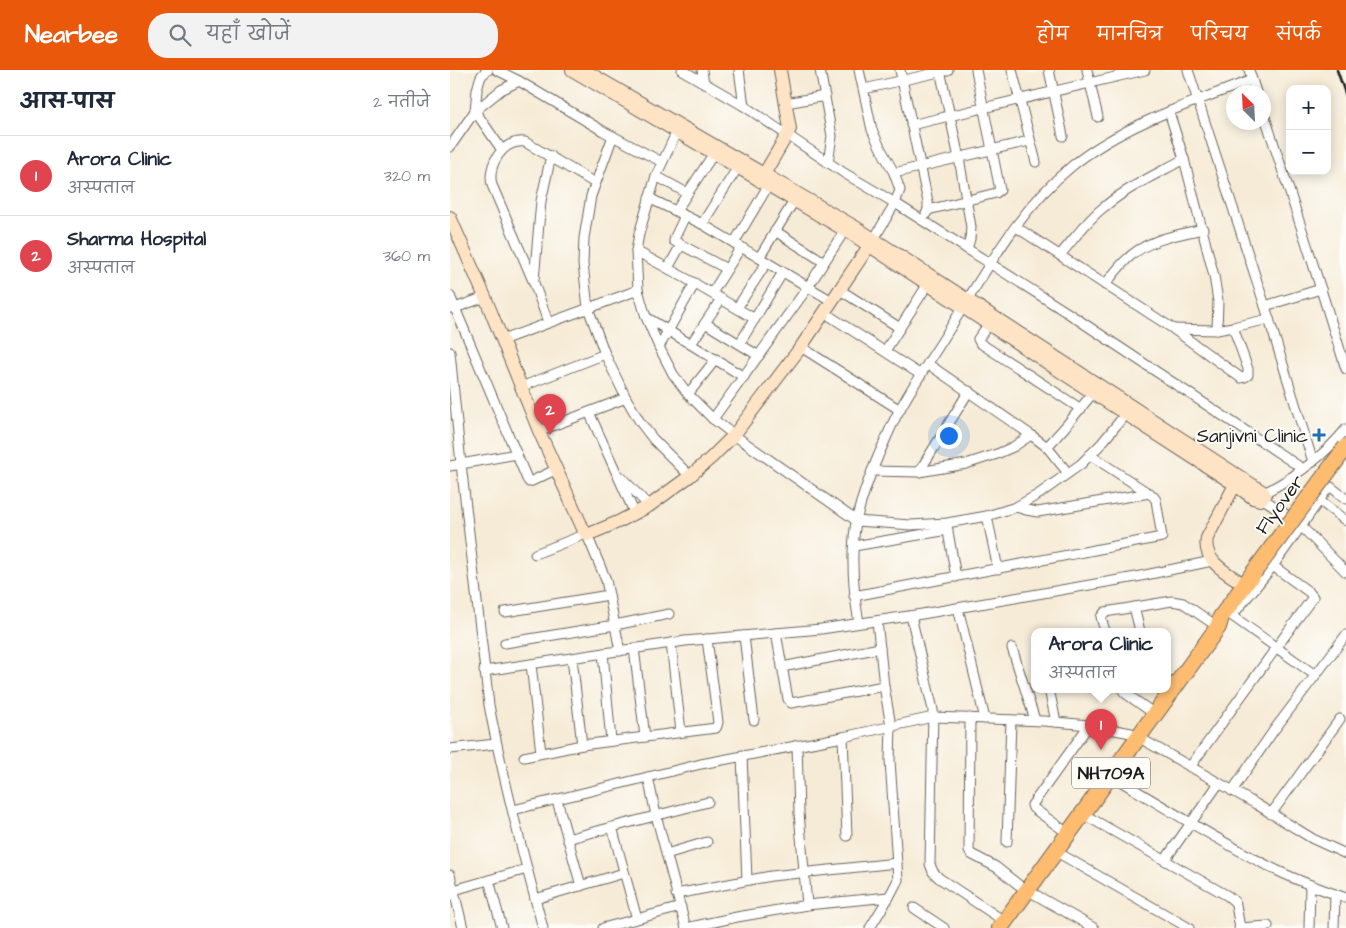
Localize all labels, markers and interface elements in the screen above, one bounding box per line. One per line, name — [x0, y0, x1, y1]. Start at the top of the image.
search box — [148, 13, 498, 58]
text: Nearbee — [25, 18, 118, 52]
icon: search — [166, 21, 194, 49]
text: यहाँ खोजें — [206, 21, 290, 48]
text: होम — [1037, 22, 1069, 47]
text: मानचित्र — [1097, 22, 1163, 47]
text: परिचय — [1191, 22, 1248, 47]
text: संपर्क — [1276, 22, 1321, 47]
north arrow — [1226, 85, 1271, 130]
map controls — [1286, 85, 1331, 175]
button: + — [1286, 85, 1331, 130]
text: आस-पास — [20, 87, 114, 116]
text: 2 नतीजे — [373, 91, 430, 113]
button: − — [1286, 130, 1331, 175]
text: Arora Clinic — [67, 146, 172, 173]
text: 1 — [35, 165, 37, 187]
text: 320 m — [384, 165, 430, 187]
text: अस्पताल — [67, 177, 135, 199]
text: Sharma Hospital — [67, 226, 206, 253]
text: 2 — [31, 245, 41, 267]
text: 360 m — [383, 245, 430, 267]
text: अस्पताल — [67, 257, 135, 279]
pin: 2 — [534, 394, 566, 435]
your location — [936, 423, 962, 449]
place label: Sanjivni Clinic — [1197, 423, 1308, 450]
marker: Sanjivni Clinic — [1312, 428, 1326, 442]
street label: Flyover — [1249, 469, 1312, 541]
popup — [1031, 628, 1171, 693]
text: Arora Clinic — [1049, 631, 1153, 658]
text: अस्पताल — [1049, 662, 1117, 684]
pin: 1 — [1085, 709, 1117, 750]
road number: NH709A — [1072, 758, 1150, 788]

